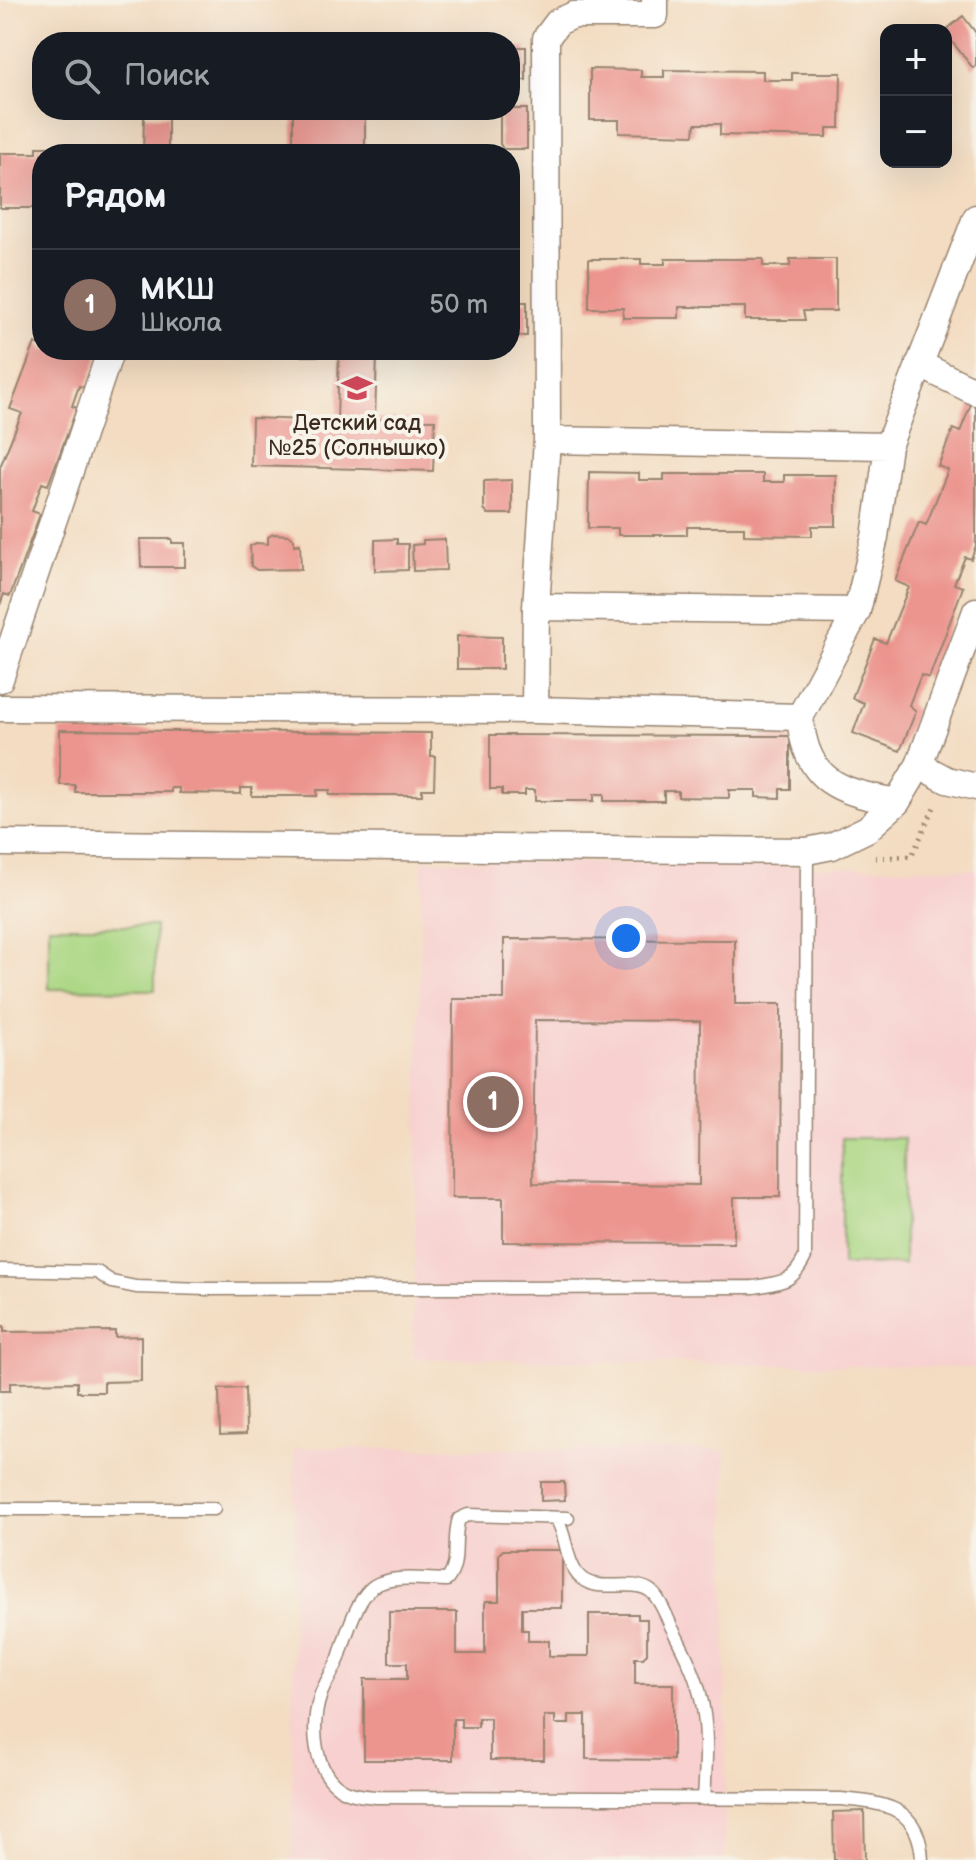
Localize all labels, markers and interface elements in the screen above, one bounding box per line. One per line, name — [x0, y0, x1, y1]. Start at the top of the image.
map controls — [880, 24, 952, 168]
button: + — [880, 24, 952, 96]
search box — [32, 32, 520, 120]
icon: search — [60, 54, 104, 98]
text: Поиск — [124, 58, 210, 94]
button: − — [880, 96, 952, 168]
text: Рядом — [64, 176, 166, 217]
text: МКШ — [140, 272, 215, 308]
text: 1 — [85, 290, 95, 321]
text: 50 m — [429, 290, 488, 321]
text: Школа — [140, 308, 222, 339]
school or university icon: Детский сад №25 (Солнышко) — [340, 371, 374, 405]
place label: Детский сад №25 (Солнышко) — [268, 410, 446, 462]
your location — [606, 918, 646, 958]
pin: 1 — [467, 1072, 519, 1132]

